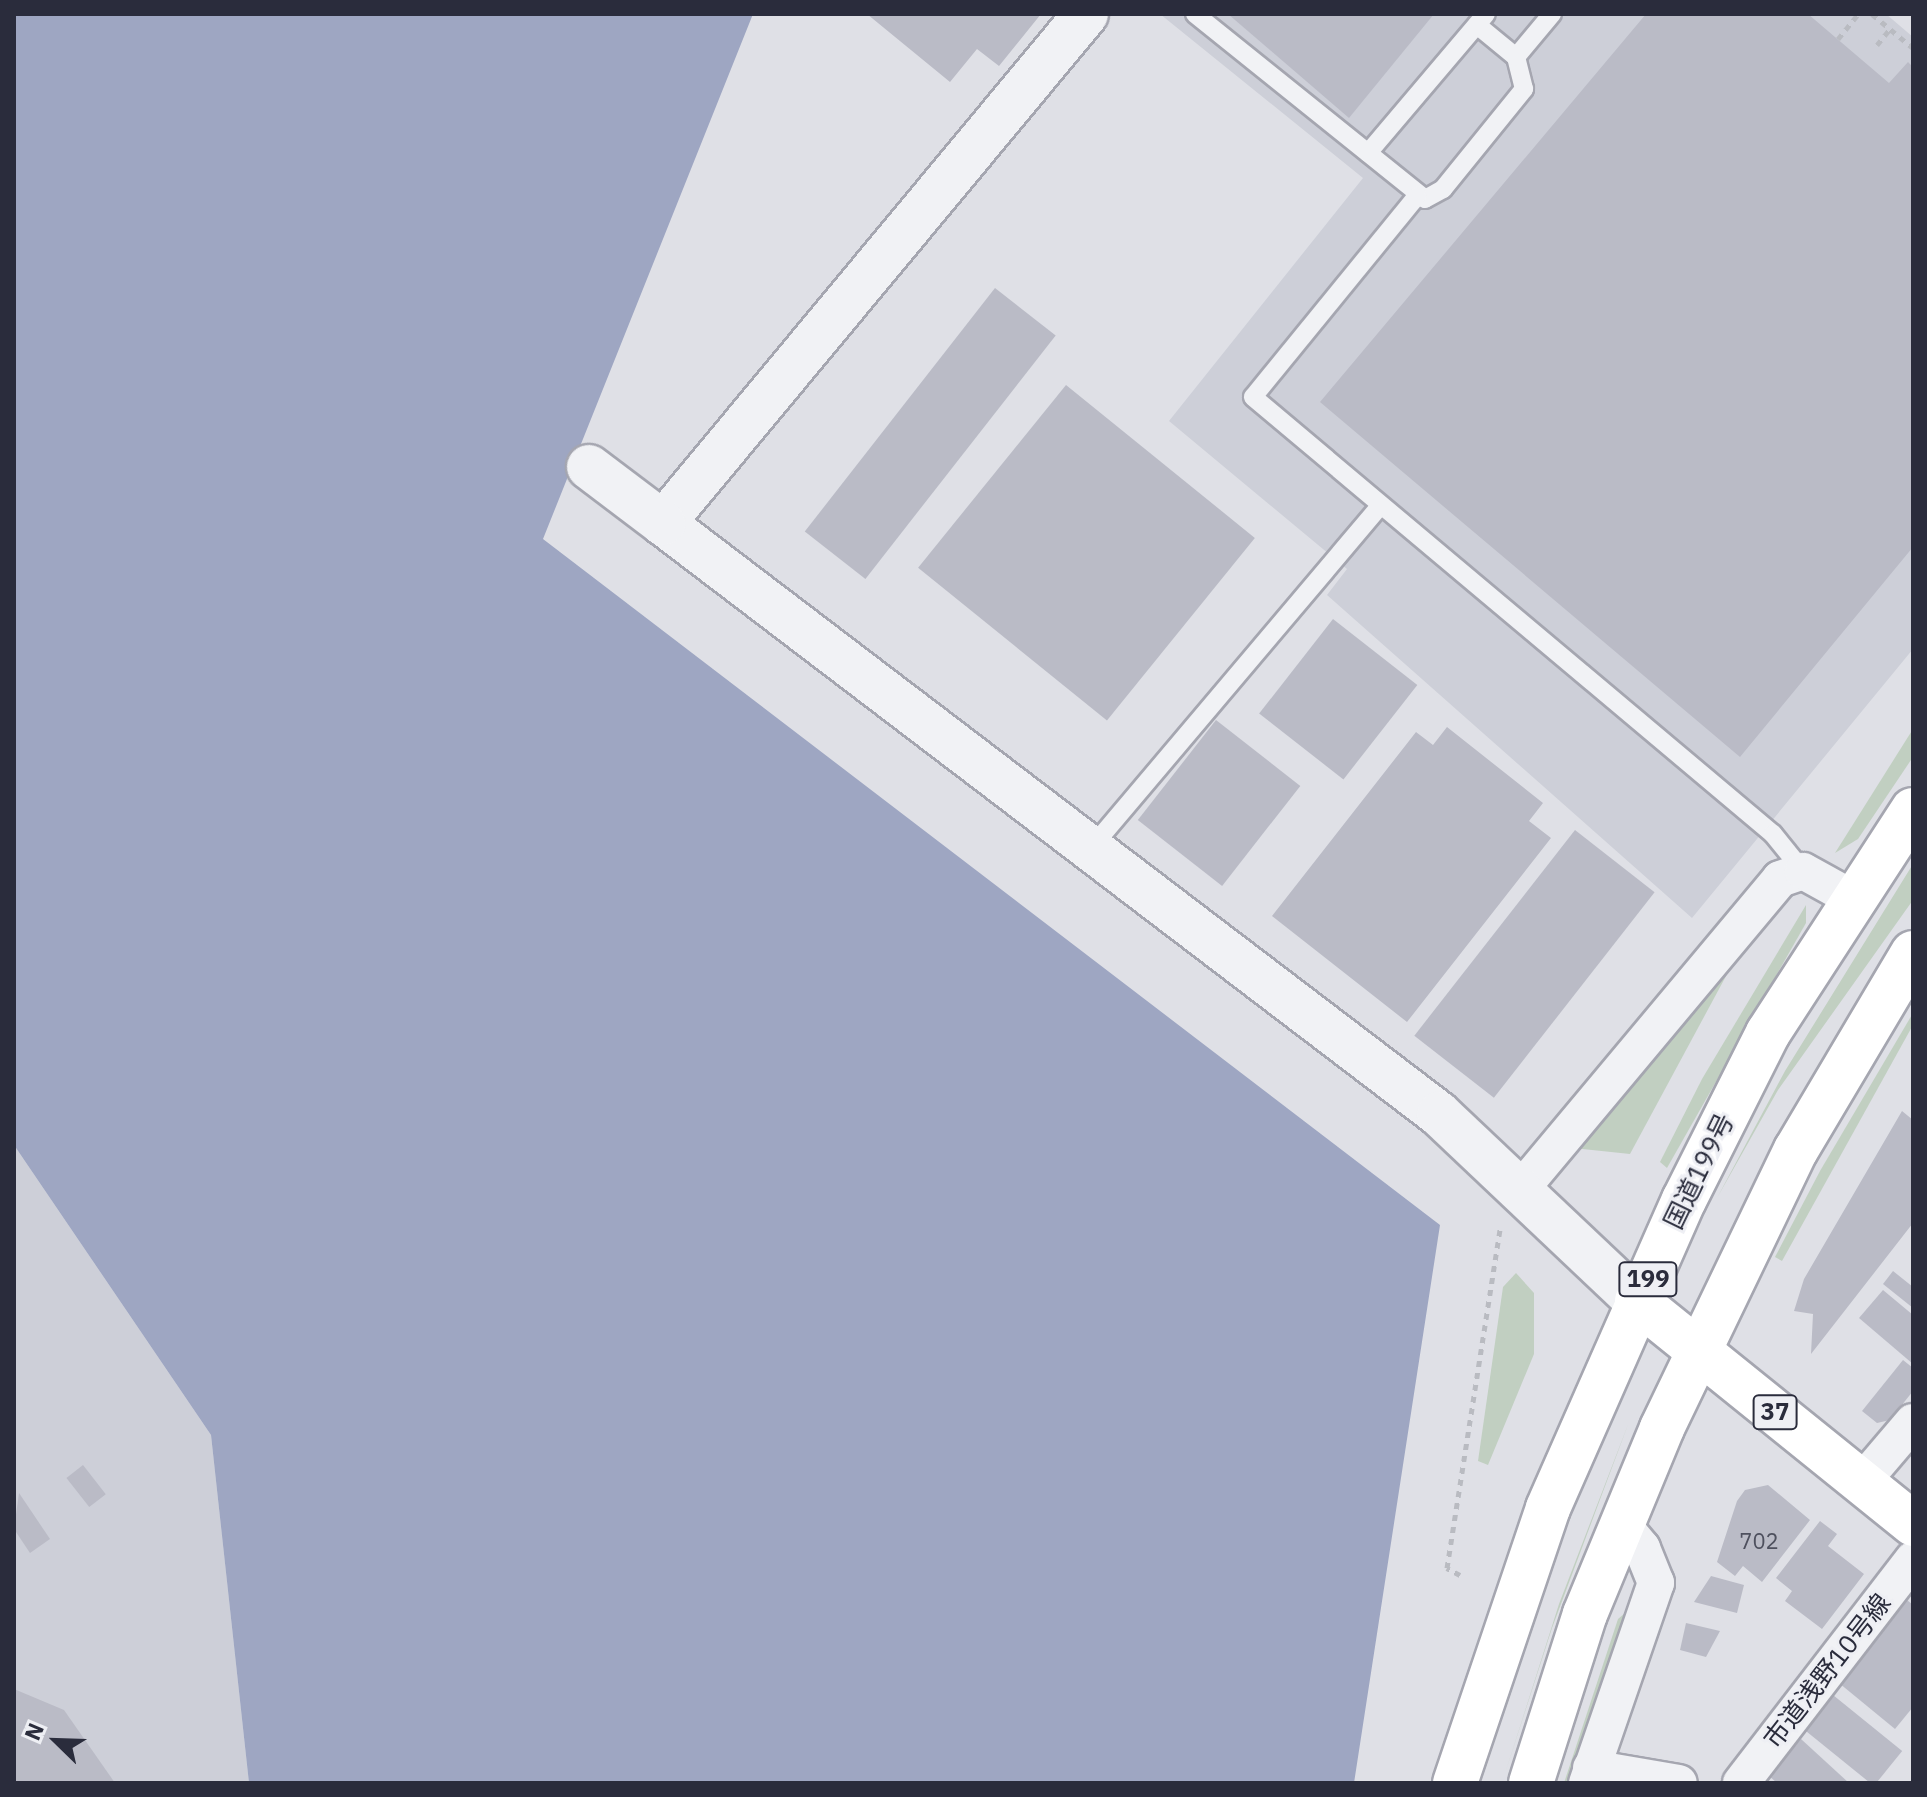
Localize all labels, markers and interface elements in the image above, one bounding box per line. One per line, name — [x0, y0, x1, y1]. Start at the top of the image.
street label: 国道199号 — [1658, 1108, 1740, 1234]
road number: 199 — [1618, 1259, 1678, 1299]
road number: 37 — [1751, 1392, 1799, 1432]
house number: 702 — [1739, 1528, 1779, 1554]
street label: 市道浅野10号線 — [1757, 1588, 1897, 1754]
north arrow — [16, 1701, 96, 1781]
text: N — [17, 1718, 50, 1744]

